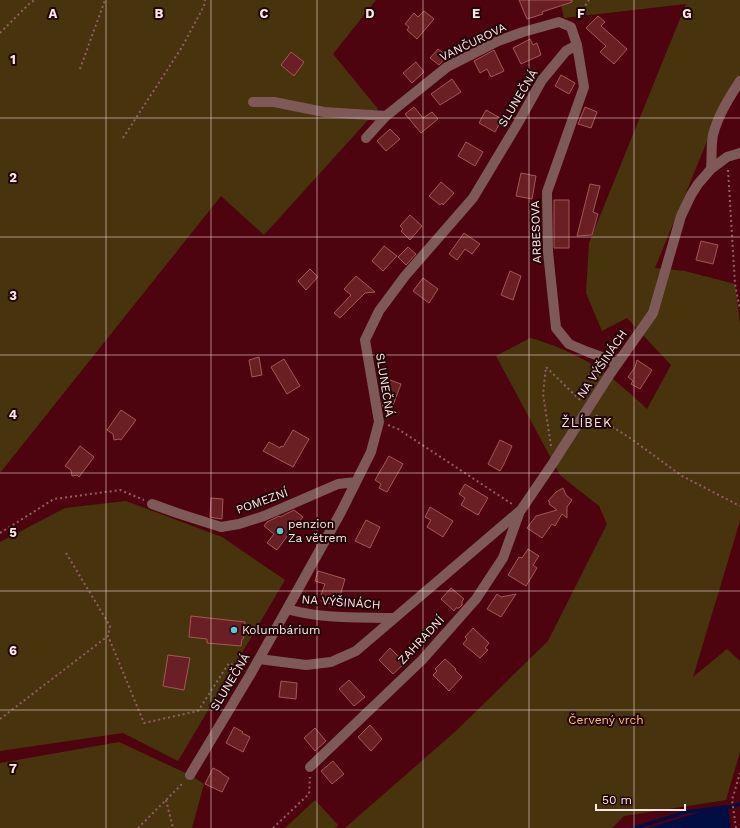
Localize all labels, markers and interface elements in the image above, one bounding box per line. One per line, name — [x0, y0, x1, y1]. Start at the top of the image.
text: A — [49, 6, 58, 21]
text: B — [155, 6, 164, 21]
text: C — [260, 6, 269, 21]
text: D — [365, 6, 375, 21]
text: E — [472, 6, 480, 21]
text: F — [577, 6, 585, 21]
text: G — [682, 6, 692, 21]
street label: VANČUROVA — [437, 20, 509, 64]
text: 1 — [10, 52, 16, 67]
street label: SLUNEČNÁ — [495, 67, 541, 129]
text: 2 — [9, 170, 17, 185]
street label: ARBESOVA — [528, 200, 544, 264]
text: 3 — [9, 288, 17, 303]
street label: NA VÝŠINÁCH — [574, 327, 630, 401]
street label: SLUNEČNÁ — [373, 352, 397, 418]
text: 4 — [9, 407, 18, 422]
district label: ŽLÍBEK — [561, 414, 613, 430]
street label: POMEZNÍ — [234, 485, 290, 517]
place label: penzion Za větrem — [288, 517, 347, 545]
text: 5 — [9, 525, 17, 540]
marker: penzion Za větrem — [275, 526, 285, 536]
street label: NA VÝŠINÁCH — [301, 592, 381, 612]
street label: ZAHRADNÍ — [395, 613, 447, 667]
place label: Kolumbárium — [242, 623, 320, 637]
marker: Kolumbárium — [229, 625, 239, 635]
text: 6 — [9, 643, 17, 658]
street label: SLUNEČNÁ — [207, 651, 253, 713]
park label: Červený vrch — [568, 713, 644, 727]
text: 7 — [9, 761, 17, 776]
scale bar — [596, 786, 685, 812]
text: 50 m — [602, 793, 632, 807]

